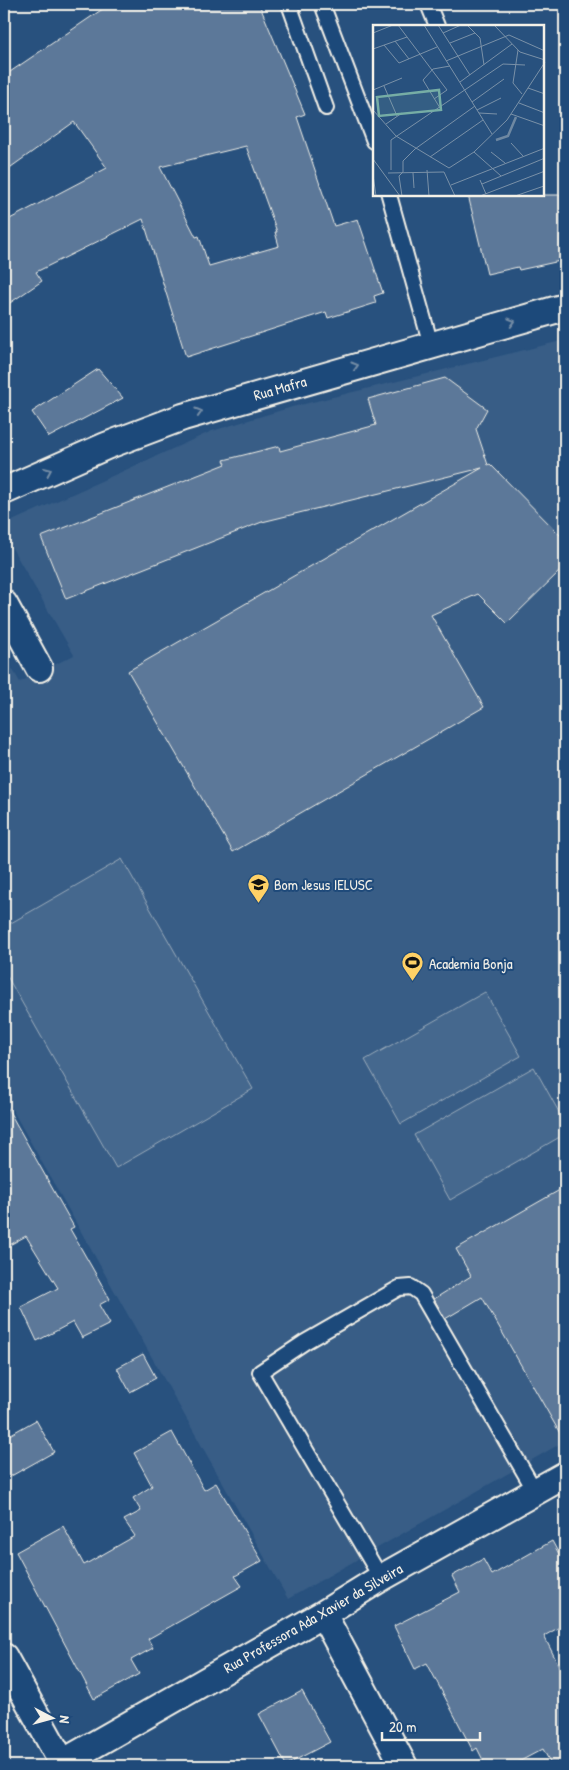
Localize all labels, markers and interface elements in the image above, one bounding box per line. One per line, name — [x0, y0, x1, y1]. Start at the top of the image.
inset map — [373, 25, 544, 196]
one-way arrow — [507, 318, 515, 328]
one-way arrow — [351, 362, 359, 372]
street label: Rua Mafra — [251, 370, 309, 406]
one-way arrow — [195, 407, 203, 417]
one-way arrow — [43, 467, 52, 478]
school or university icon: Bom Jesus IELUSC — [246, 872, 270, 903]
place label: Bom Jesus IELUSC — [274, 874, 373, 895]
sports icon: Academia Bonja — [401, 951, 425, 982]
place label: Academia Bonja — [429, 953, 513, 974]
street label: Rua Professora Ada Xavier da Silveira — [220, 1558, 407, 1678]
north arrow — [28, 1692, 78, 1742]
scale bar — [382, 1710, 479, 1742]
text: N — [56, 1715, 75, 1725]
text: 20 m — [389, 1716, 416, 1737]

